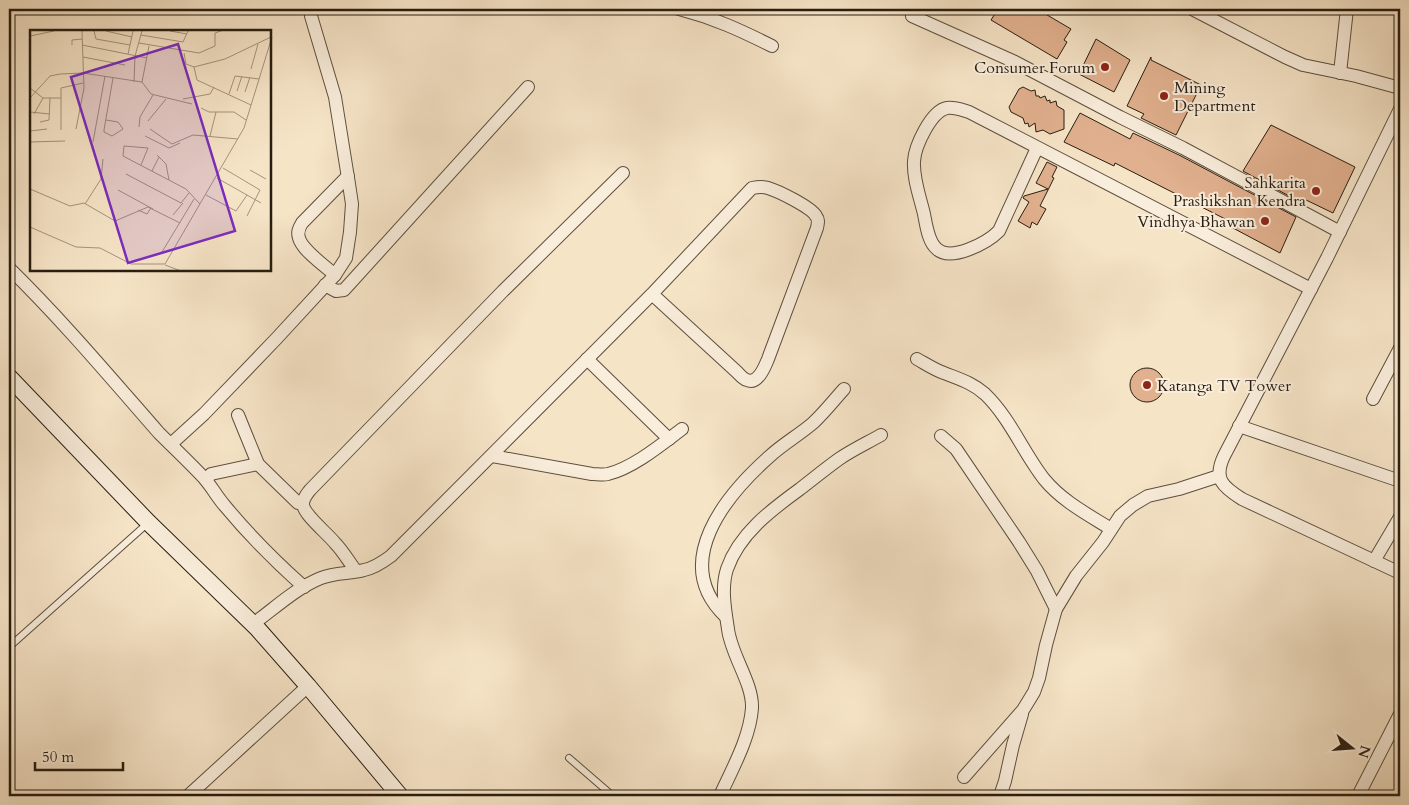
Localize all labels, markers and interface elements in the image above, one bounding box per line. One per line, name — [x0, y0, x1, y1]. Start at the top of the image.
inset map — [30, 30, 271, 271]
place label: Consumer Forum — [974, 57, 1095, 79]
marker: Consumer Forum — [1099, 61, 1111, 73]
place label: Mining Department — [1174, 77, 1256, 117]
marker: Mining Department — [1158, 90, 1170, 102]
place label: Sahkarita Prashikshan Kendra — [1173, 172, 1306, 212]
marker: Sahkarita Prashikshan Kendra — [1310, 185, 1322, 197]
place label: Vindhya Bhawan — [1137, 211, 1255, 233]
marker: Vindhya Bhawan — [1259, 215, 1271, 227]
place label: Katanga TV Tower — [1157, 375, 1291, 397]
marker: Katanga TV Tower — [1141, 379, 1153, 391]
north arrow — [1326, 722, 1376, 772]
scale bar — [35, 740, 122, 772]
text: N — [1353, 743, 1375, 760]
text: 50 m — [42, 747, 74, 767]

